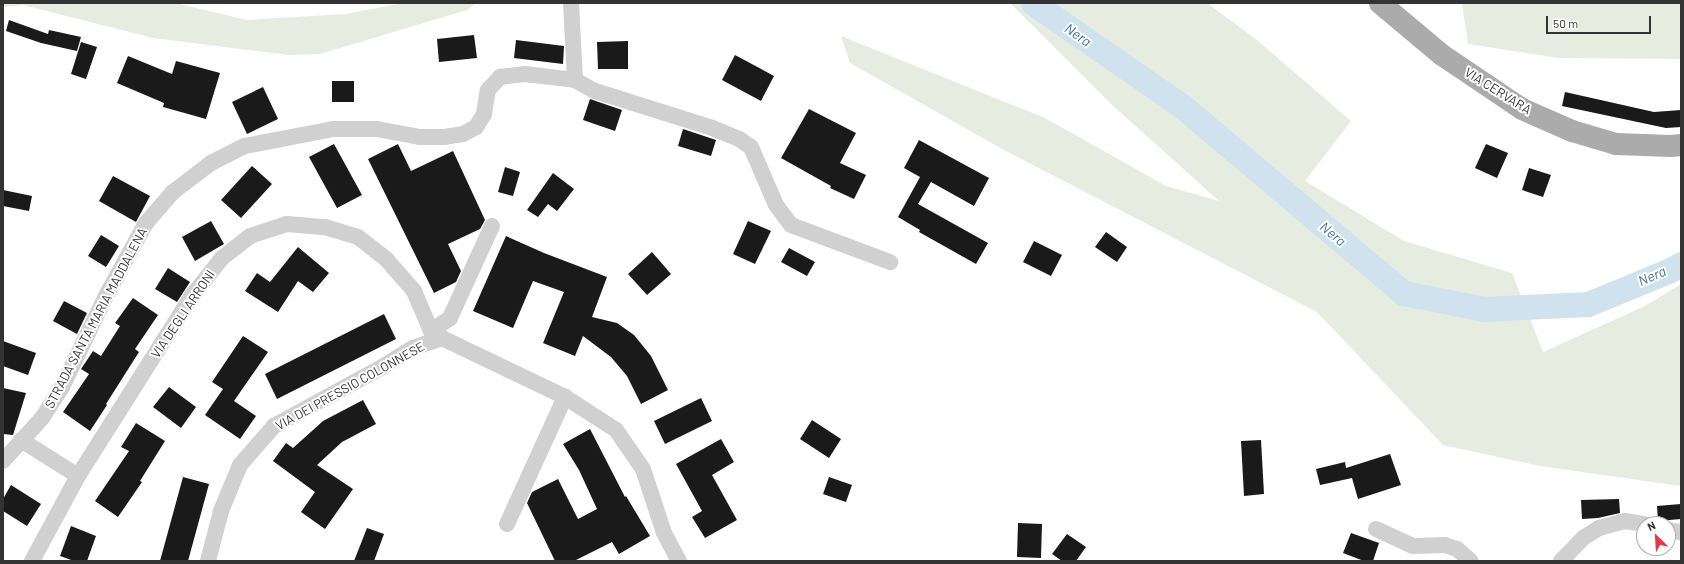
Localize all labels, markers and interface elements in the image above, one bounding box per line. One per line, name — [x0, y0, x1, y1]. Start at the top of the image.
scale bar — [1548, 8, 1653, 34]
text: 50 m — [1553, 16, 1578, 30]
water label: Nera — [1061, 20, 1095, 50]
street label: VIA CERVARA — [1462, 64, 1534, 118]
water label: Nera — [1317, 218, 1349, 250]
street label: STRADA SANTA MARIA MADDALENA — [42, 225, 150, 411]
water label: Nera — [1636, 263, 1668, 289]
street label: VIA DEGLI ARRONI — [148, 267, 218, 361]
street label: VIA DEI PRESSIO COLONNESE — [273, 338, 427, 434]
north arrow — [1636, 516, 1676, 556]
text: N — [1645, 518, 1657, 533]

